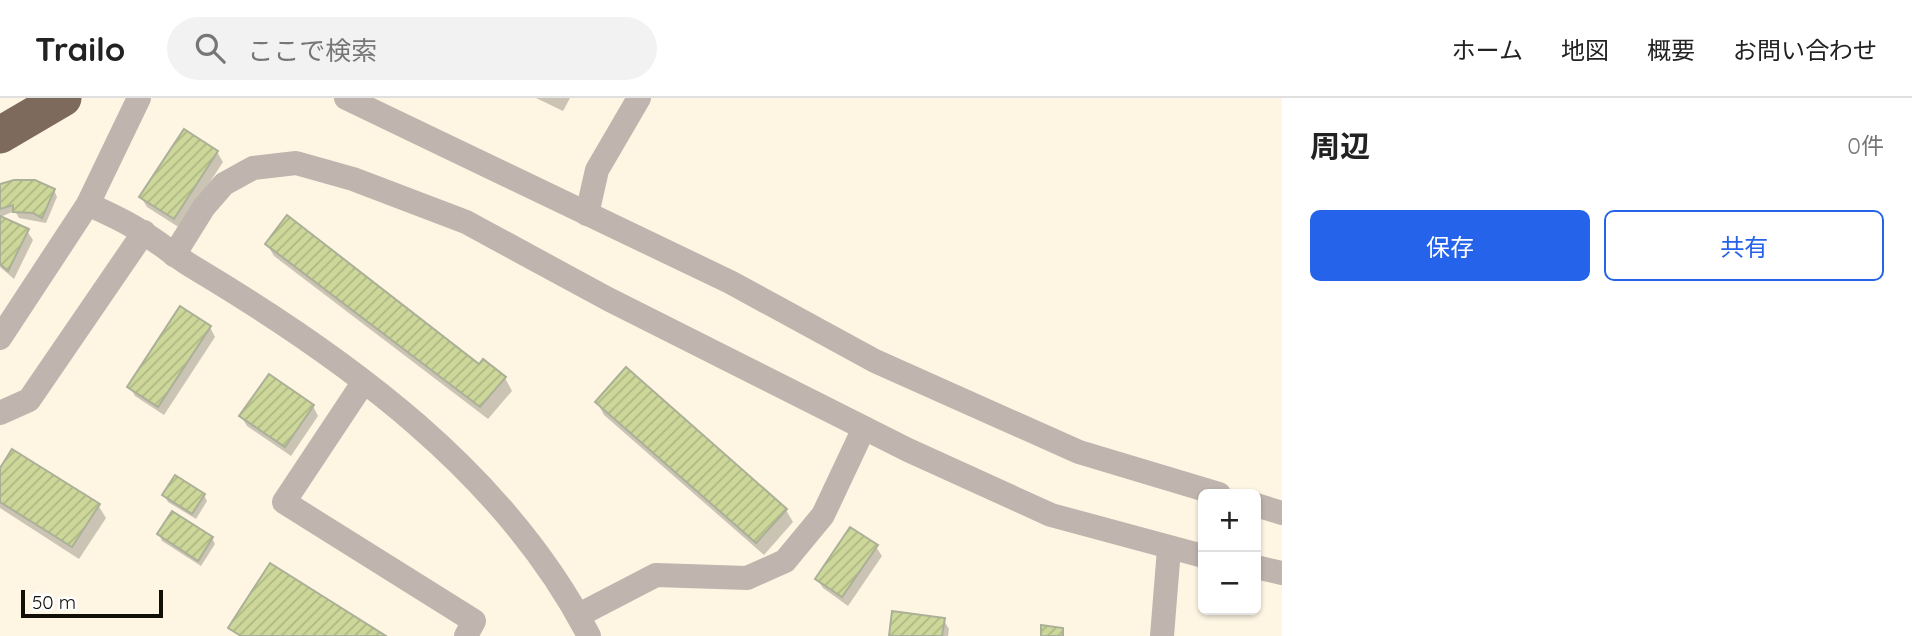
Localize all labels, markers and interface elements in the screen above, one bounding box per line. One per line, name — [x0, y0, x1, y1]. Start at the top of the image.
search box — [167, 17, 657, 80]
text: Trailo — [35, 28, 125, 69]
icon: search — [191, 29, 229, 67]
text: ここで検索 — [247, 34, 377, 67]
text: ホーム — [1452, 35, 1523, 65]
text: 地図 — [1561, 35, 1609, 65]
text: 概要 — [1647, 35, 1695, 65]
text: お問い合わせ — [1733, 35, 1877, 65]
text: 周辺 — [1310, 127, 1370, 165]
text: 0件 — [1847, 131, 1884, 160]
button: 保存 — [1310, 210, 1590, 281]
button: 共有 — [1604, 210, 1884, 281]
map controls — [1198, 489, 1261, 615]
button: + — [1198, 489, 1261, 552]
button: − — [1198, 552, 1261, 615]
scale bar — [21, 587, 163, 619]
text: 50 m — [32, 590, 76, 614]

